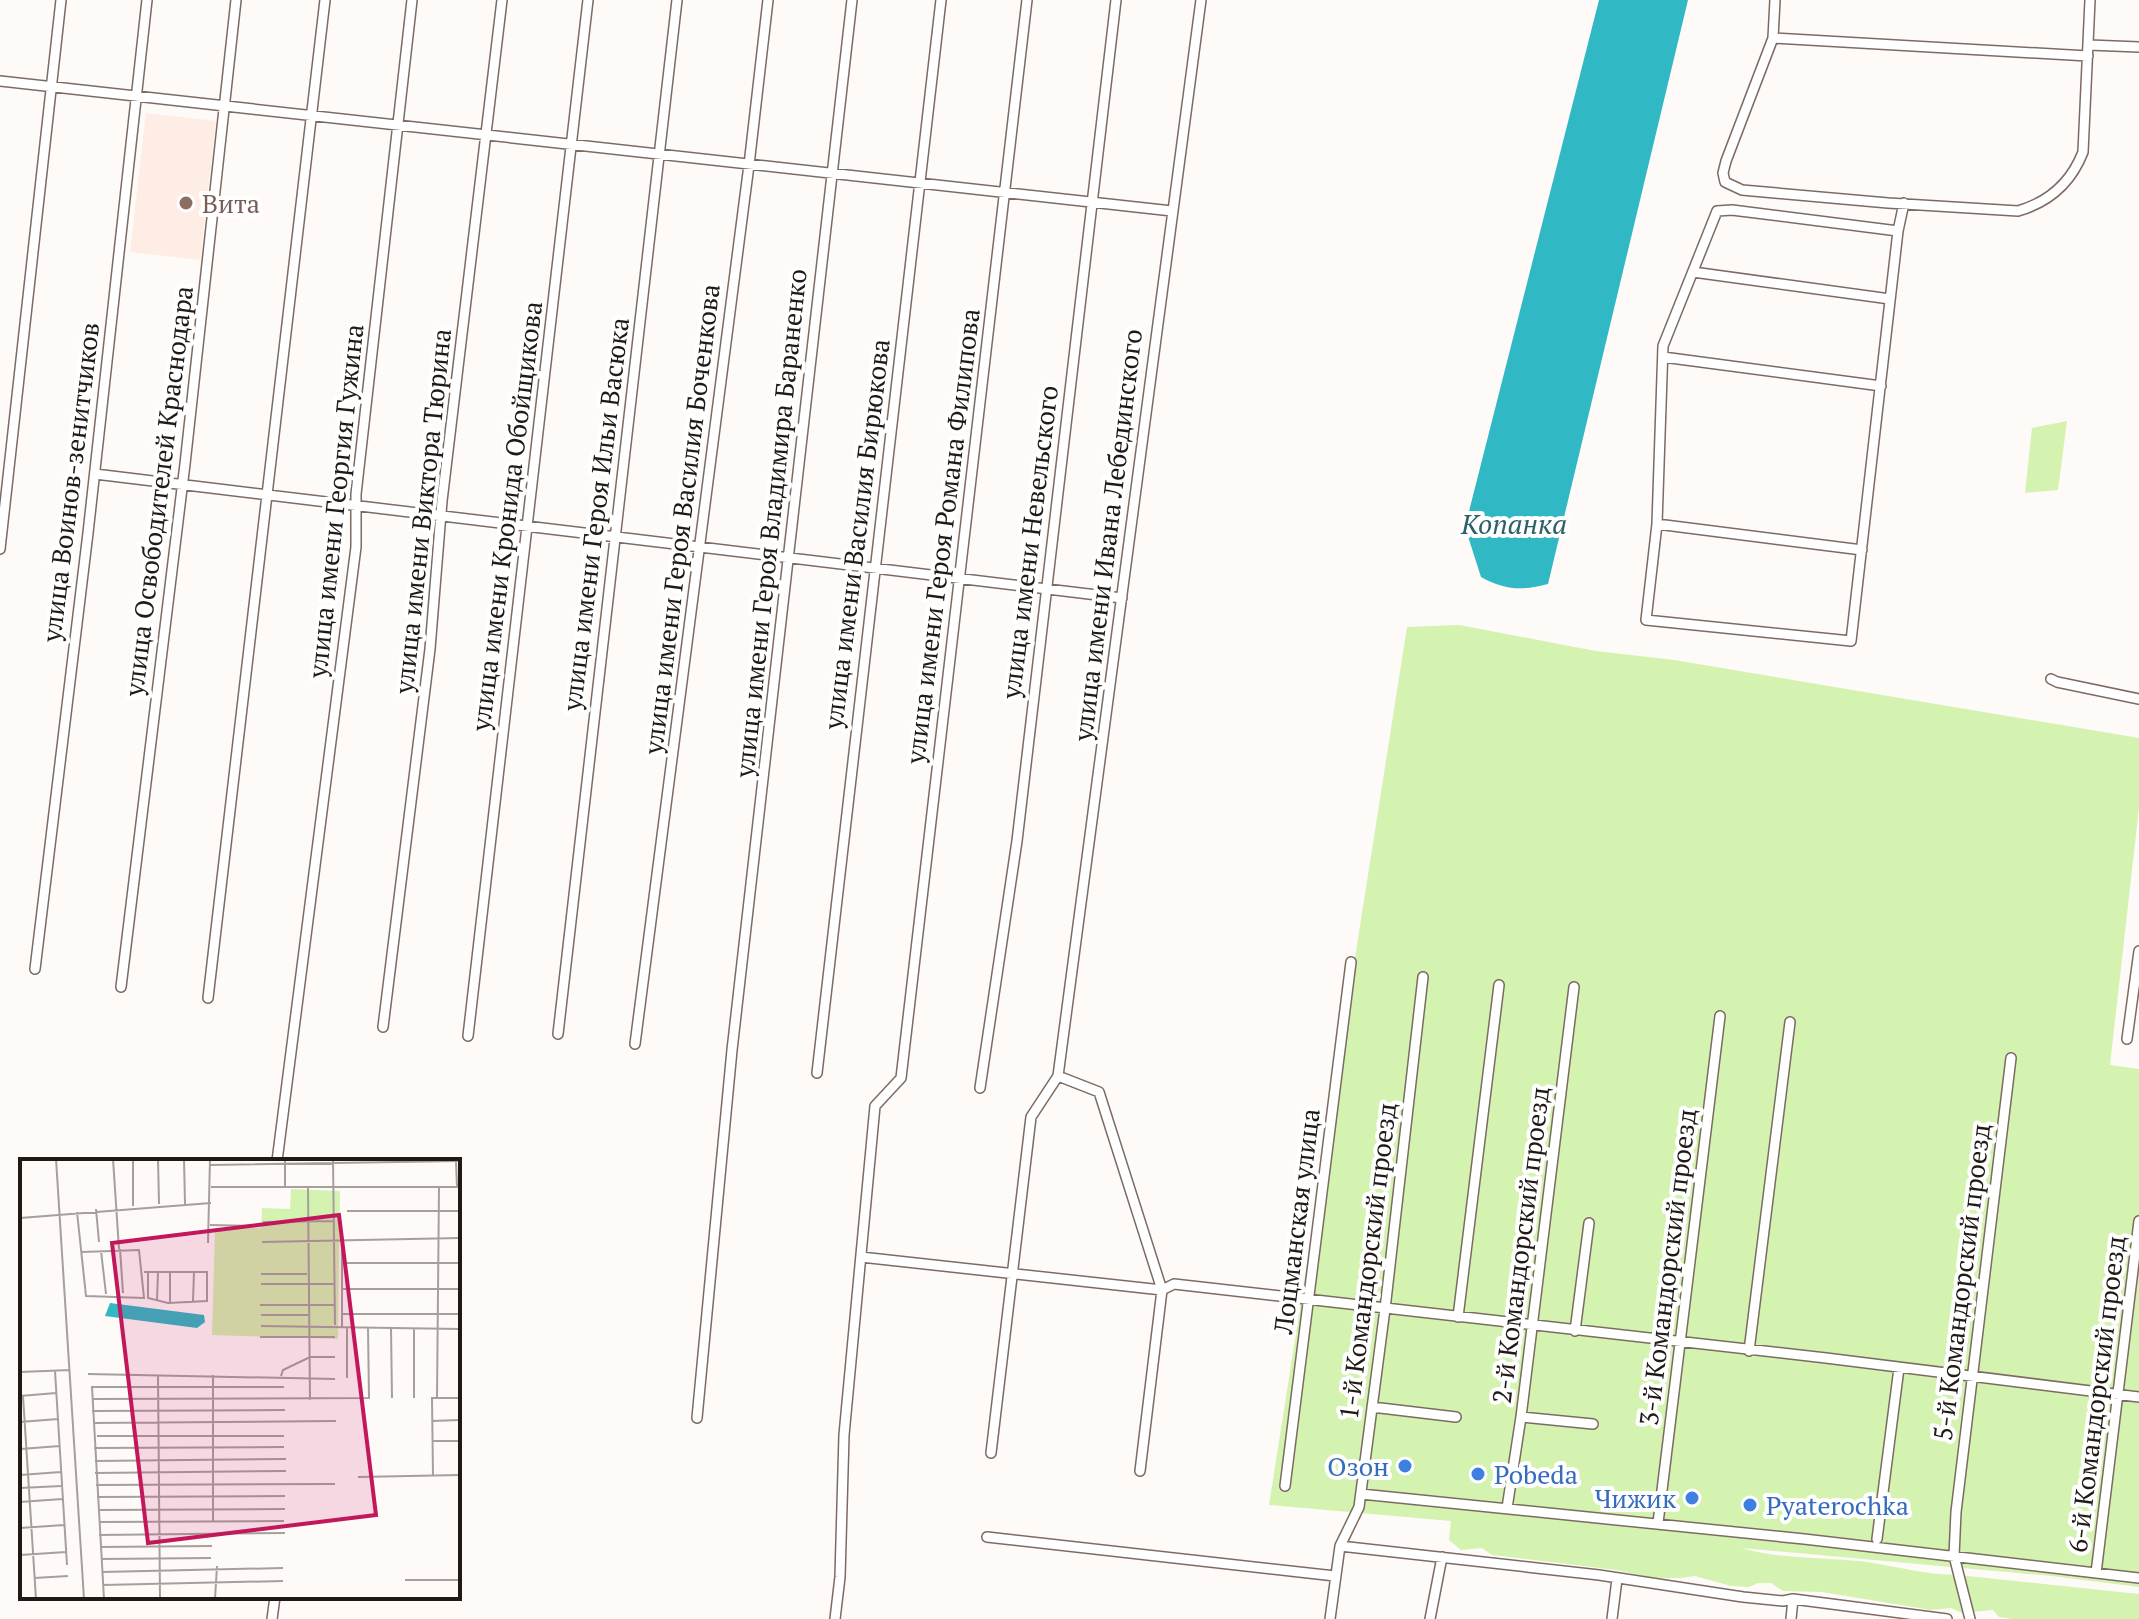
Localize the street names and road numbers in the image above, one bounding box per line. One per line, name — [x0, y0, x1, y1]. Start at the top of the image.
street label: улица имени Героя Владимира Бараненко — [726, 267, 814, 780]
street label: улица имени Героя Василия Боченкова — [635, 282, 727, 757]
street label: улица Освободителей Краснодара — [116, 284, 200, 699]
street label: улица имени Кронида Обойщикова — [463, 299, 549, 734]
street label: улица имени Героя Романа Филипова — [897, 306, 987, 767]
street label: улица имени Героя Ильи Васюка — [554, 315, 636, 714]
street label: улица Воинов-зенитчиков — [33, 320, 106, 645]
street label: улица имени Георгия Гужина — [299, 322, 370, 681]
street label: улица имени Виктора Тюрина — [386, 327, 458, 696]
street label: улица имени Ивана Лебединского — [1065, 327, 1149, 744]
street label: улица имени Василия Бирюкова — [815, 337, 897, 732]
street label: улица имени Невельского — [993, 383, 1065, 702]
street label: 2-й Командорский проезд — [1484, 1084, 1556, 1405]
street label: 1-й Командорский проезд — [1331, 1100, 1403, 1421]
street label: Лоцманская улица — [1265, 1106, 1327, 1337]
street label: 3-й Командорский проезд — [1631, 1106, 1703, 1427]
street label: 5-й Командорский проезд — [1925, 1121, 1997, 1442]
street label: 6-й Командорский проезд — [2060, 1233, 2132, 1554]

